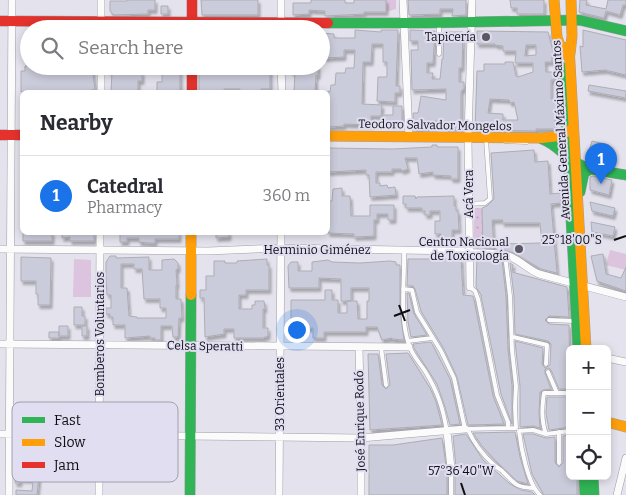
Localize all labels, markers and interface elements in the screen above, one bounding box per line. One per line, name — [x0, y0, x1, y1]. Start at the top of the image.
search box — [20, 20, 330, 75]
place label: Tapicería — [425, 30, 476, 44]
marker: Tapicería — [480, 31, 492, 43]
icon: search — [38, 34, 66, 62]
text: Search here — [78, 36, 183, 59]
street label: Avenida General Máximo Santos — [549, 39, 573, 220]
text: Nearby — [40, 110, 113, 136]
street label: Teodoro Salvador Mongelos — [358, 117, 512, 133]
pin: 1 — [585, 143, 617, 184]
street label: Acá Vera — [462, 169, 476, 218]
text: Catedral — [87, 175, 163, 198]
text: 1 — [53, 186, 59, 205]
text: 360 m — [263, 186, 310, 205]
text: Pharmacy — [87, 198, 162, 217]
text: 25°18'00"S — [542, 233, 602, 247]
place label: Centro Nacional de Toxicología — [419, 235, 510, 263]
street label: Herminio Giménez — [264, 243, 371, 257]
marker: Centro Nacional de Toxicología — [513, 243, 525, 255]
street label: Bomberos Voluntarios — [93, 271, 107, 396]
your location — [284, 317, 310, 343]
street label: Celsa Speratti — [167, 338, 244, 354]
map controls — [566, 345, 611, 480]
button: + — [566, 345, 611, 390]
street label: 33 Orientales — [273, 357, 287, 431]
street label: José Enrique Rodó — [352, 370, 368, 473]
button: − — [566, 390, 611, 435]
legend — [12, 402, 178, 482]
text: Fast — [54, 412, 81, 429]
text: Slow — [54, 434, 86, 451]
button: locate — [566, 435, 611, 480]
text: Jam — [53, 457, 80, 474]
text: 57°36'40"W — [428, 464, 495, 478]

